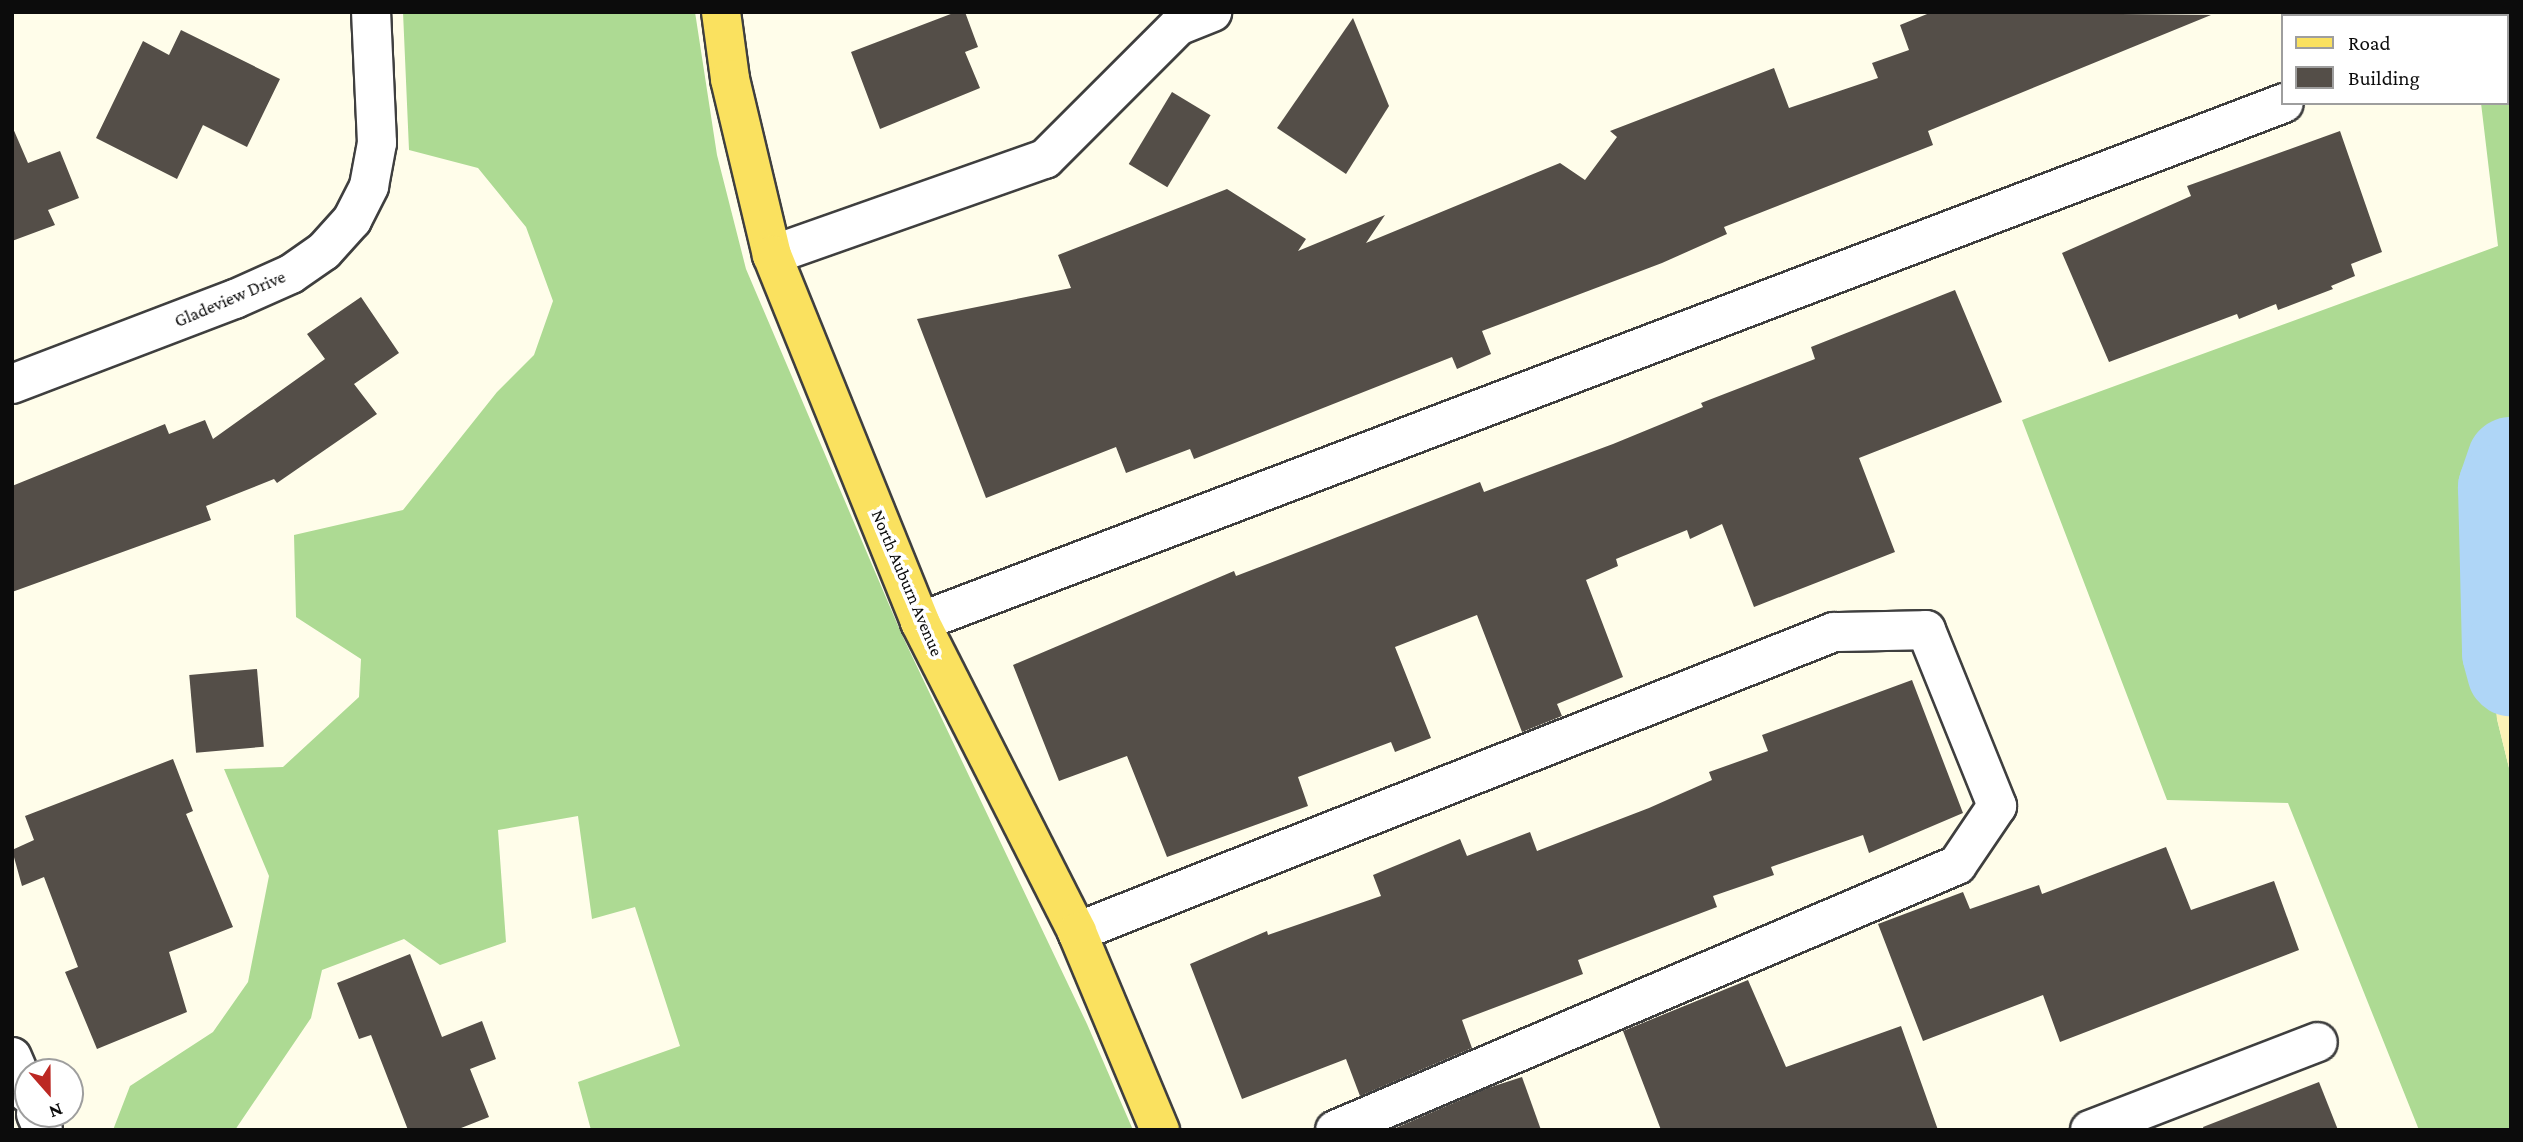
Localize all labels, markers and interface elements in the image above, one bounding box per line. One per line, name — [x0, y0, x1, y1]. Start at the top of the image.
legend — [2282, 14, 2509, 105]
text: Road — [2348, 31, 2391, 55]
text: Building — [2348, 66, 2420, 90]
street label: Gladeview Drive — [171, 266, 289, 332]
street label: North Auburn Avenue — [866, 507, 948, 659]
north arrow — [14, 1058, 84, 1128]
text: N — [46, 1099, 66, 1123]

